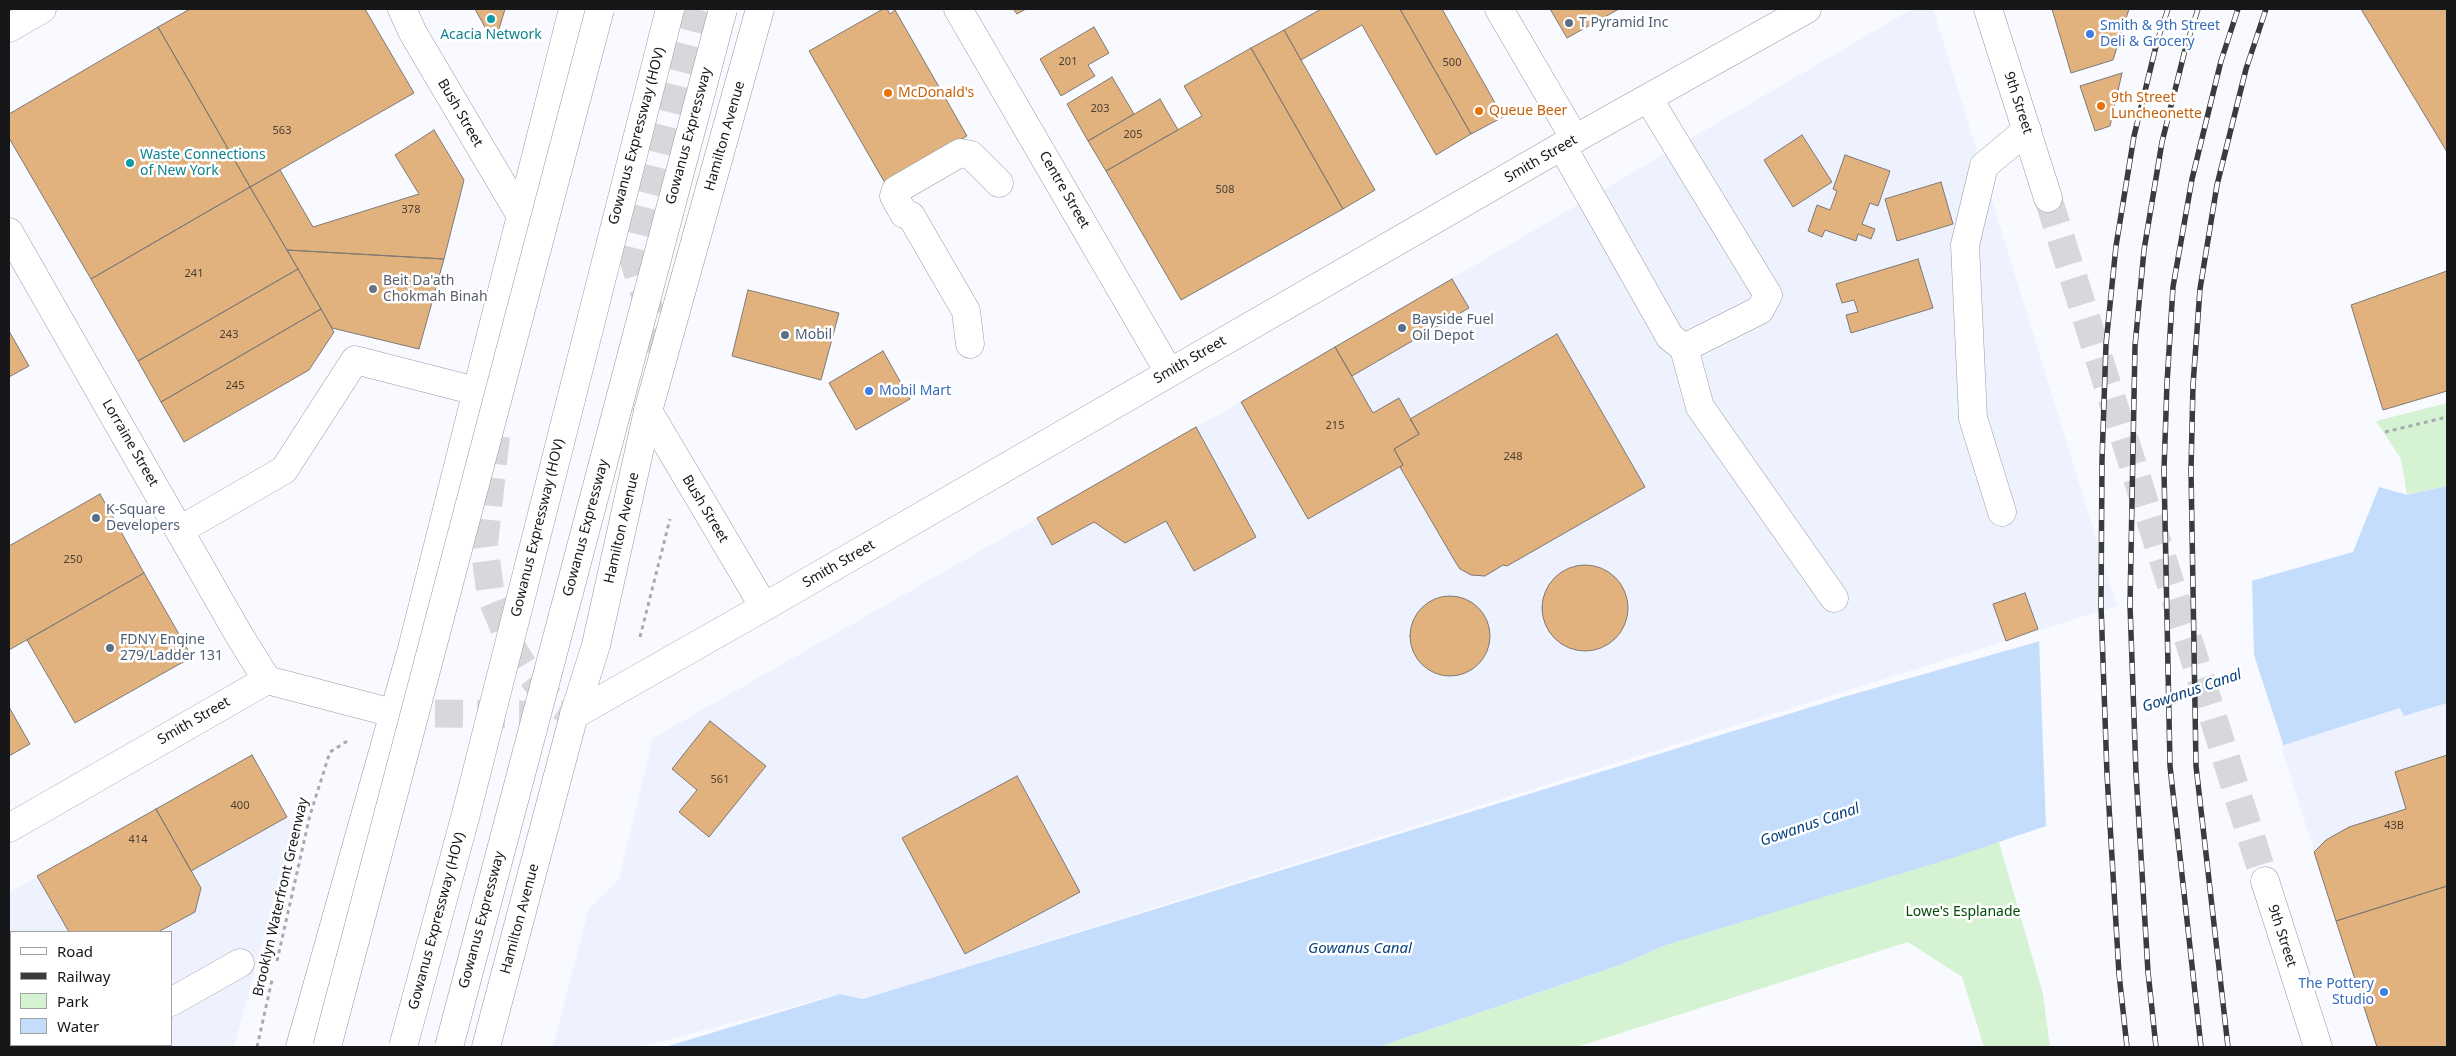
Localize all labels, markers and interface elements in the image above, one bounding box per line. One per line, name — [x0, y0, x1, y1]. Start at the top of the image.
marker: Acacia Network — [485, 13, 497, 25]
place label: T Pyramid Inc — [1579, 15, 1668, 31]
marker: T Pyramid Inc — [1563, 17, 1575, 29]
place label: Smith & 9th Street Deli & Grocery — [2100, 18, 2220, 50]
place label: Acacia Network — [440, 27, 542, 43]
marker: Smith & 9th Street Deli & Grocery — [2084, 28, 2096, 40]
street label: Gowanus Expressway (HOV) — [605, 45, 669, 227]
house number: 201 — [1059, 55, 1077, 69]
house number: 500 — [1443, 56, 1461, 70]
street label: Gowanus Expressway — [663, 65, 715, 207]
street label: 9th Street — [2000, 70, 2036, 136]
street label: Bush Street — [434, 76, 486, 150]
street label: Hamilton Avenue — [701, 79, 749, 193]
place label: McDonald's — [898, 85, 974, 101]
marker: McDonald's — [882, 87, 894, 99]
place label: 9th Street Luncheonette — [2111, 90, 2202, 122]
marker: 9th Street Luncheonette — [2095, 100, 2107, 112]
house number: 203 — [1091, 102, 1109, 116]
place label: Queue Beer — [1489, 103, 1567, 119]
marker: Queue Beer — [1473, 105, 1485, 117]
house number: 563 — [273, 124, 291, 138]
house number: 205 — [1124, 128, 1142, 142]
street label: Smith Street — [1502, 132, 1580, 186]
place label: Waste Connections of New York — [140, 147, 266, 180]
street label: Centre Street — [1035, 148, 1093, 232]
marker: Waste Connections of New York — [124, 157, 136, 169]
house number: 508 — [1216, 183, 1234, 197]
house number: 378 — [402, 203, 420, 217]
house number: 241 — [185, 267, 203, 281]
place label: Beit Da'ath Chokmah Binah — [383, 273, 488, 306]
marker: Beit Da'ath Chokmah Binah — [367, 283, 379, 295]
place label: Bayside Fuel Oil Depot — [1412, 312, 1494, 344]
marker: Bayside Fuel Oil Depot — [1396, 322, 1408, 334]
place label: Mobil — [795, 327, 832, 343]
house number: 243 — [220, 328, 238, 342]
marker: Mobil — [779, 329, 791, 341]
street label: Smith Street — [1151, 333, 1229, 387]
house number: 245 — [226, 379, 244, 393]
place label: Mobil Mart — [879, 383, 951, 399]
marker: Mobil Mart — [863, 385, 875, 397]
street label: Lorraine Street — [98, 396, 162, 490]
house number: 215 — [1326, 419, 1344, 433]
street label: Gowanus Expressway (HOV) — [508, 437, 568, 619]
house number: 248 — [1504, 450, 1522, 464]
street label: Gowanus Expressway — [560, 457, 612, 599]
street label: Hamilton Avenue — [601, 471, 643, 585]
street label: Bush Street — [678, 472, 732, 546]
place label: K-Square Developers — [106, 502, 180, 534]
marker: K-Square Developers — [90, 512, 102, 524]
street label: Smith Street — [800, 537, 878, 591]
house number: 250 — [64, 553, 82, 567]
place label: FDNY Engine 279/Ladder 131 — [120, 632, 223, 664]
marker: FDNY Engine 279/Ladder 131 — [104, 642, 116, 654]
water label: Gowanus Canal — [2140, 666, 2244, 716]
street label: Smith Street — [155, 694, 233, 748]
house number: 561 — [711, 773, 729, 787]
street label: Brooklyn Waterfront Greenway — [250, 796, 312, 998]
house number: 400 — [231, 799, 249, 813]
water label: Gowanus Canal — [1758, 800, 1862, 850]
house number: 43B — [2384, 819, 2404, 833]
street label: Gowanus Expressway (HOV) — [405, 830, 469, 1012]
house number: 414 — [129, 833, 147, 847]
street label: Gowanus Expressway — [456, 849, 508, 991]
street label: Hamilton Avenue — [497, 862, 543, 976]
street label: 9th Street — [2264, 903, 2300, 969]
park label: Lowe's Esplanade — [1906, 904, 2020, 920]
legend — [10, 931, 172, 1046]
water label: Gowanus Canal — [1308, 940, 1412, 958]
text: Road — [57, 941, 93, 961]
text: Railway — [57, 966, 110, 986]
place label: The Pottery Studio — [2298, 976, 2374, 1009]
marker: The Pottery Studio — [2378, 986, 2390, 998]
text: Park — [57, 991, 89, 1011]
text: Water — [57, 1016, 99, 1036]

